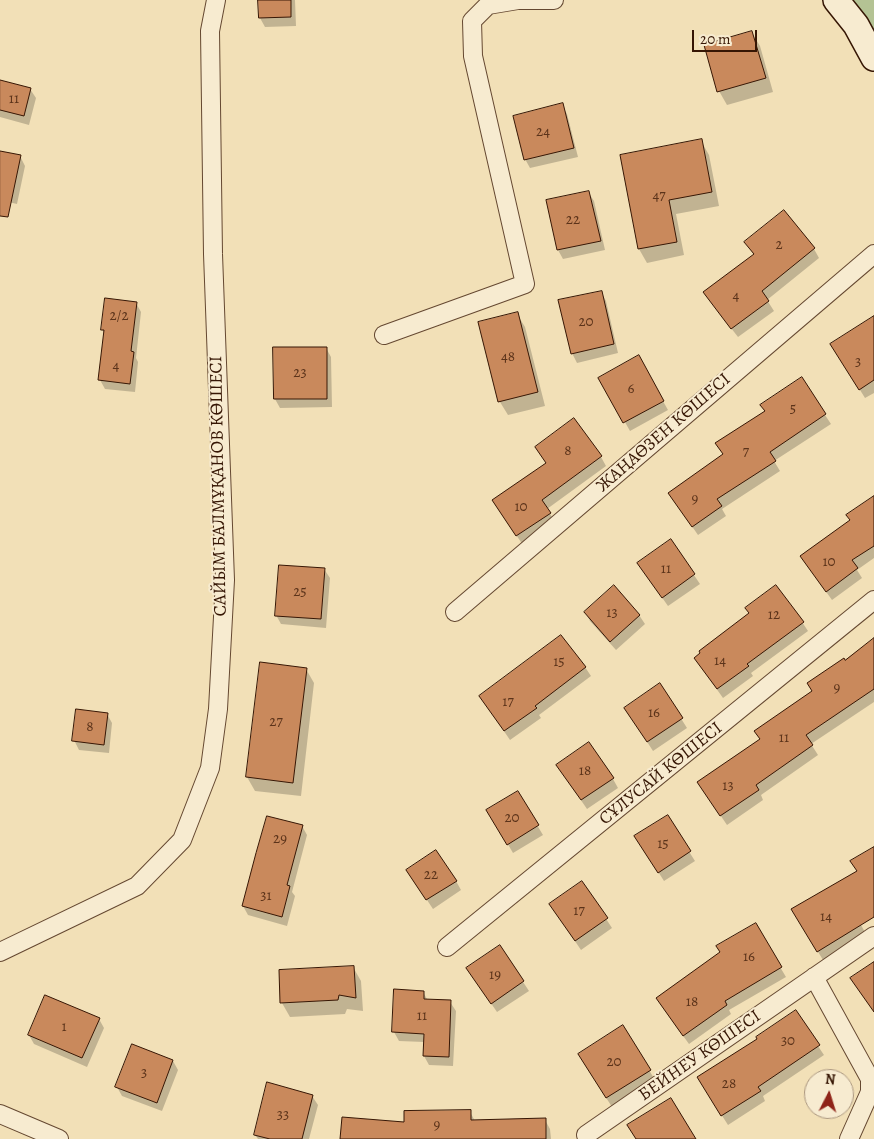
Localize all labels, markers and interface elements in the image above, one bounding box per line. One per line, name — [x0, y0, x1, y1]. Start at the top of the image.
scale bar — [694, 20, 759, 52]
text: 20 m — [700, 29, 731, 49]
house number: 11 — [9, 90, 19, 108]
house number: 24 — [536, 123, 550, 141]
house number: 47 — [652, 187, 666, 205]
house number: 22 — [566, 211, 580, 229]
house number: 2 — [775, 236, 783, 254]
house number: 4 — [733, 287, 739, 305]
house number: 2/2 — [109, 307, 129, 325]
house number: 20 — [578, 313, 594, 331]
house number: 48 — [501, 348, 515, 366]
house number: 3 — [855, 353, 861, 371]
street label: САЙЫМ БАЛМҰҚАНОВ КӨШЕСІ — [206, 356, 232, 616]
house number: 4 — [113, 357, 119, 375]
house number: 23 — [293, 364, 307, 382]
street label: ЖАҢАӨЗЕН КӨШЕСІ — [593, 369, 735, 497]
house number: 6 — [628, 380, 634, 398]
house number: 5 — [790, 400, 796, 418]
house number: 8 — [564, 442, 572, 460]
house number: 7 — [743, 443, 749, 461]
house number: 9 — [692, 490, 698, 508]
house number: 10 — [514, 498, 528, 516]
house number: 10 — [822, 553, 836, 571]
house number: 11 — [661, 560, 671, 578]
house number: 25 — [293, 583, 307, 601]
house number: 13 — [606, 604, 618, 622]
house number: 12 — [768, 606, 780, 624]
house number: 14 — [714, 652, 726, 670]
house number: 15 — [553, 653, 565, 671]
house number: 9 — [834, 679, 840, 697]
house number: 17 — [502, 693, 514, 711]
house number: 16 — [648, 704, 660, 722]
house number: 27 — [269, 713, 283, 731]
house number: 8 — [86, 718, 94, 736]
street label: СҰЛУСАЙ КӨШЕСІ — [595, 718, 727, 830]
house number: 11 — [779, 729, 789, 747]
house number: 18 — [579, 762, 591, 780]
house number: 13 — [722, 777, 734, 795]
house number: 20 — [504, 809, 520, 827]
house number: 29 — [273, 830, 287, 848]
house number: 15 — [657, 835, 669, 853]
house number: 22 — [424, 866, 438, 884]
house number: 31 — [260, 887, 272, 905]
house number: 17 — [573, 902, 585, 920]
house number: 14 — [820, 908, 832, 926]
house number: 16 — [743, 948, 755, 966]
house number: 19 — [489, 966, 501, 984]
house number: 18 — [686, 993, 698, 1011]
street label: БЕЙНЕУ КӨШЕСІ — [635, 1006, 765, 1106]
house number: 11 — [417, 1007, 427, 1025]
house number: 1 — [61, 1018, 67, 1036]
house number: 30 — [781, 1032, 795, 1050]
house number: 20 — [606, 1053, 622, 1071]
house number: 3 — [141, 1064, 147, 1082]
north arrow — [804, 1069, 854, 1119]
text: N — [824, 1070, 836, 1089]
house number: 28 — [722, 1075, 736, 1093]
house number: 33 — [277, 1106, 289, 1124]
house number: 9 — [434, 1116, 440, 1134]

